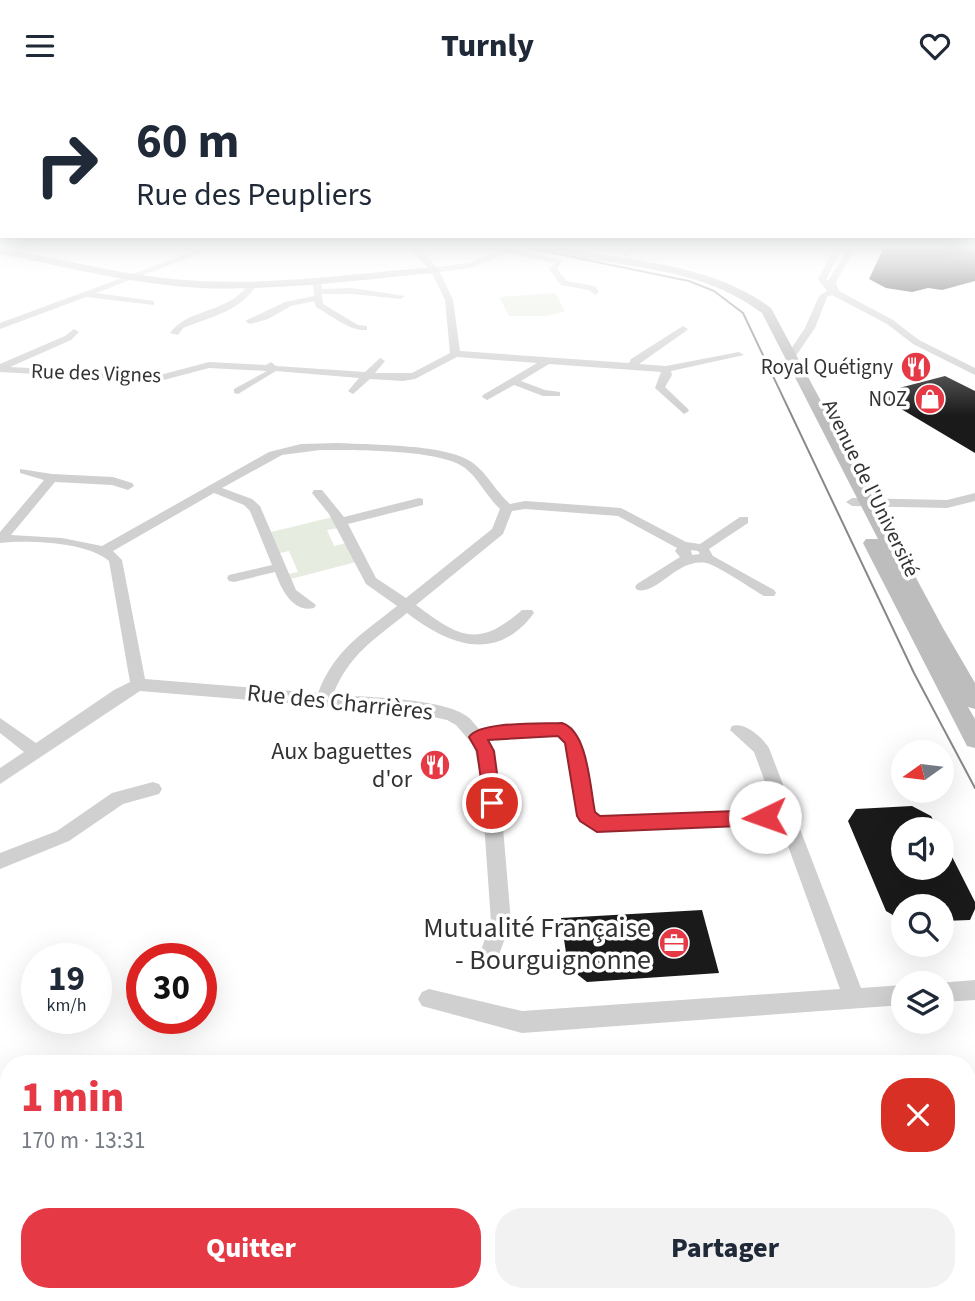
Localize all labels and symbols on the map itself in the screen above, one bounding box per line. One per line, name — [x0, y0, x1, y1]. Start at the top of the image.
restaurant icon: Royal Quétigny — [899, 350, 933, 384]
place label: Royal Quétigny — [761, 352, 893, 382]
street label: Rue des Vignes — [30, 356, 162, 390]
shop icon: NOZ — [913, 382, 947, 416]
place label: NOZ — [869, 384, 907, 414]
street label: Avenue de l'Université — [815, 394, 927, 582]
street label: Rue des Charrières — [245, 675, 435, 730]
place label: Aux baguettes d'or — [271, 734, 413, 797]
north arrow — [891, 740, 954, 803]
restaurant icon: Aux baguettes d'or — [418, 748, 452, 782]
pin — [462, 773, 522, 833]
position arrow — [728, 780, 802, 854]
place label: Mutualité Française - Bourguignonne — [423, 908, 651, 980]
office icon: Mutualité Française - Bourguignonne — [657, 926, 691, 960]
speed limit sign: 30 — [126, 943, 217, 1034]

